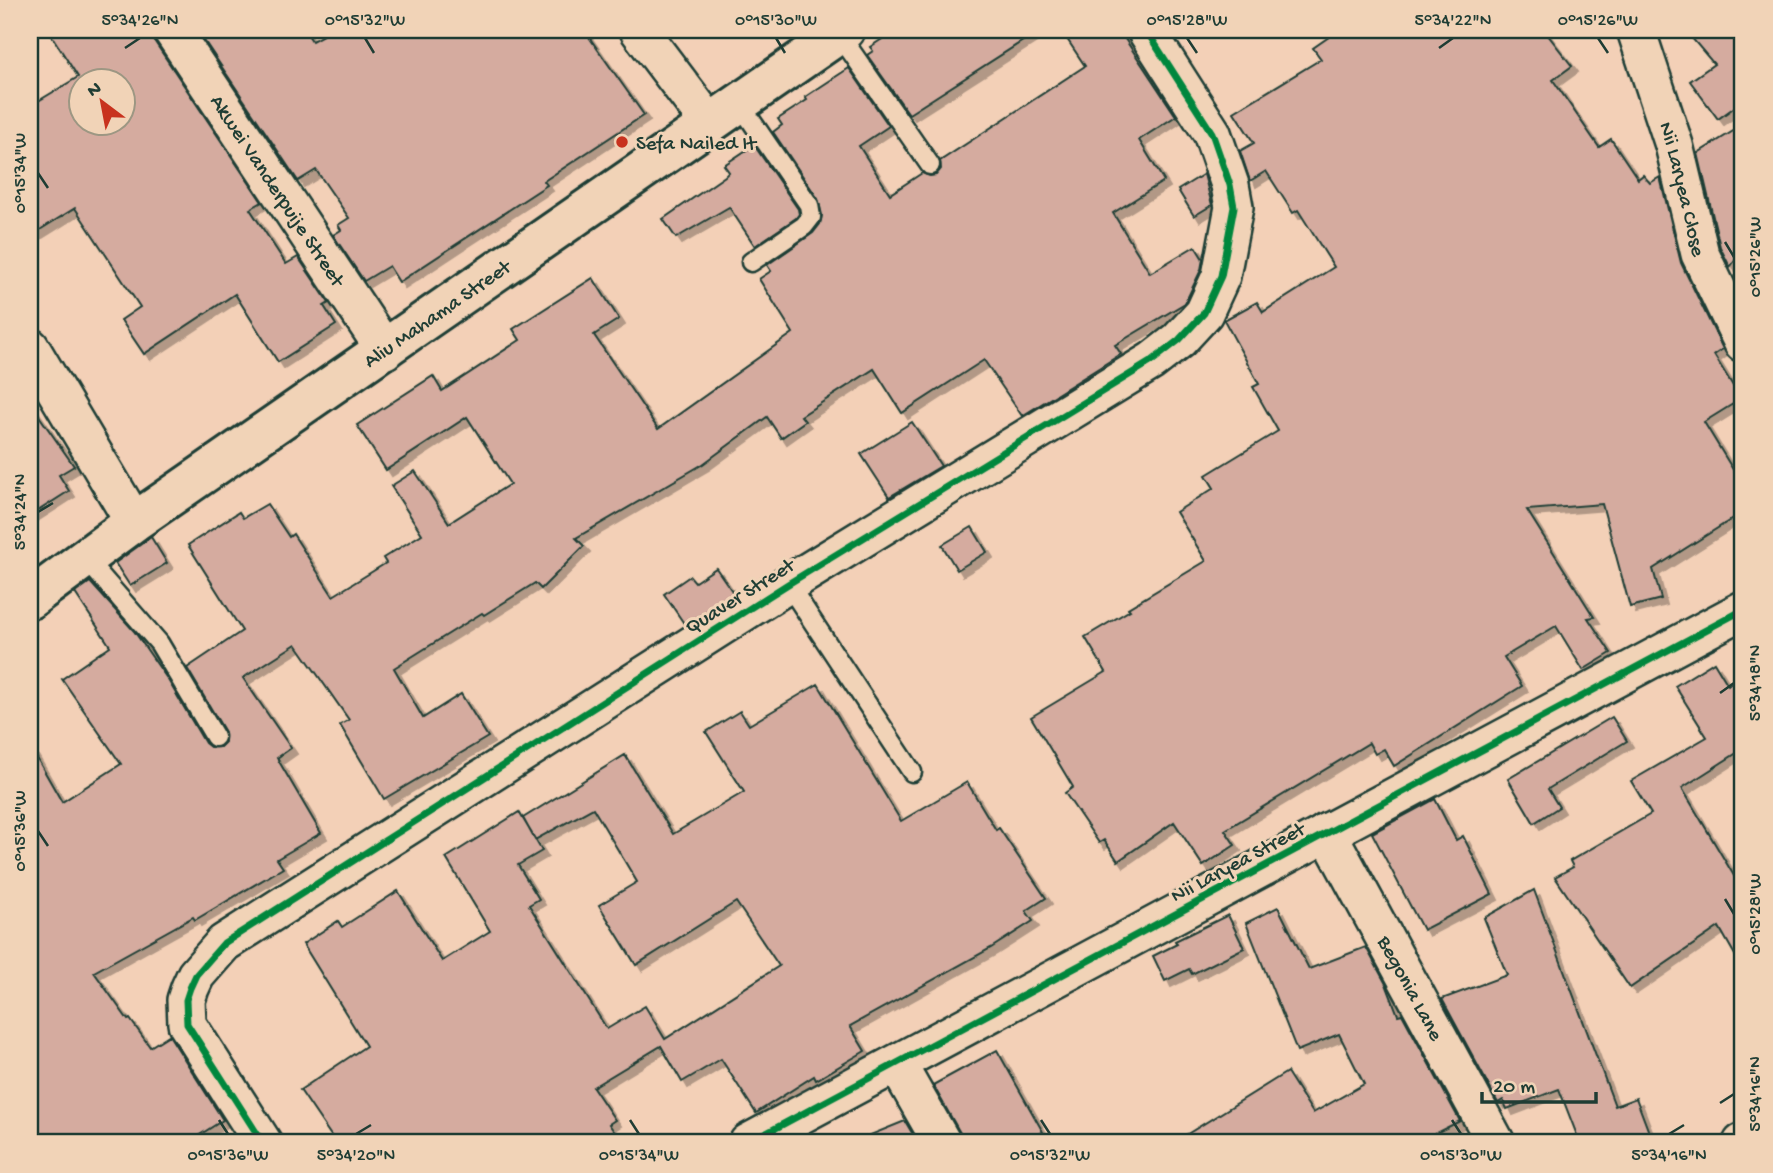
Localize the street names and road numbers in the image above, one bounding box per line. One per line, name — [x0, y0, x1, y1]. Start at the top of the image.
street label: Akwei Vanderpuije Street — [203, 91, 350, 294]
street label: Nii Laryea Close — [1651, 119, 1709, 261]
street label: Aliu Mahama Street — [360, 255, 519, 375]
street label: Quaver Street — [682, 553, 802, 641]
street label: Nii Laryea Street — [1167, 817, 1312, 910]
street label: Begonia Lane — [1369, 931, 1448, 1047]

